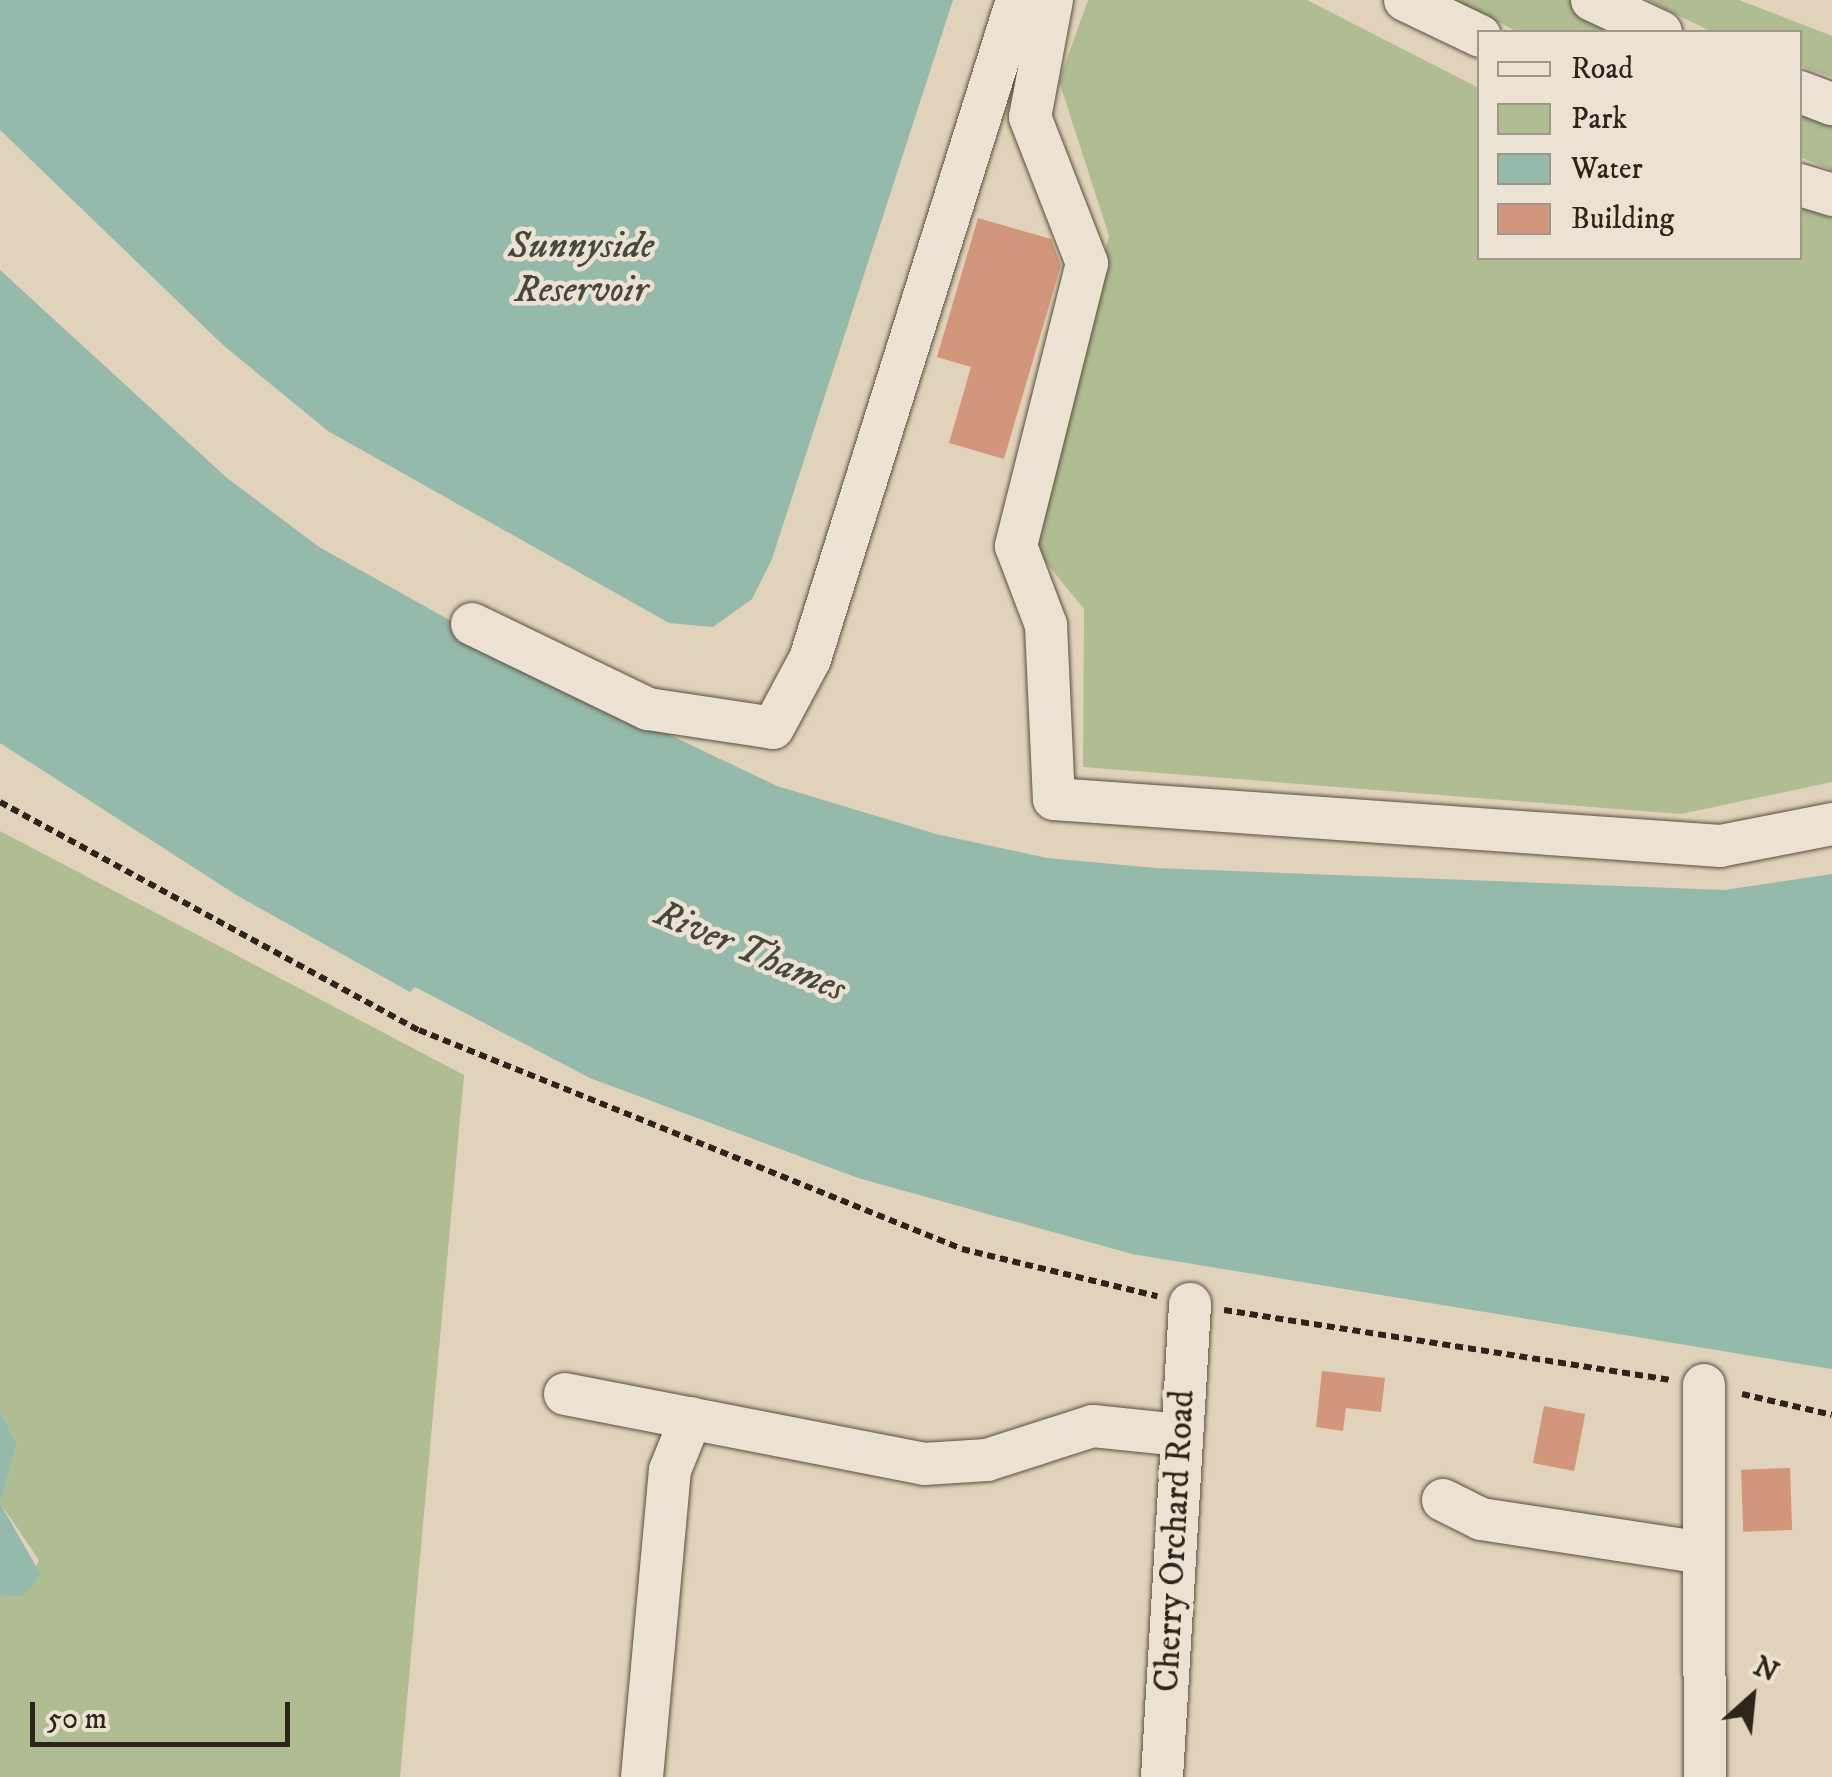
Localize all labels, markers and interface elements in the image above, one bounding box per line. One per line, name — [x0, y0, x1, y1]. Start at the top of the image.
legend — [1477, 30, 1802, 260]
text: Road — [1571, 51, 1633, 88]
text: Park — [1571, 101, 1627, 138]
text: Water — [1571, 151, 1643, 188]
text: Building — [1571, 201, 1674, 238]
water label: Sunnyside Reservoir — [508, 224, 654, 314]
water label: River Thames — [648, 891, 852, 1013]
street label: Cherry Orchard Road — [1146, 1389, 1204, 1693]
north arrow — [1702, 1647, 1802, 1747]
text: N — [1748, 1649, 1784, 1691]
scale bar — [35, 1682, 295, 1744]
text: 50 m — [47, 1701, 107, 1738]

